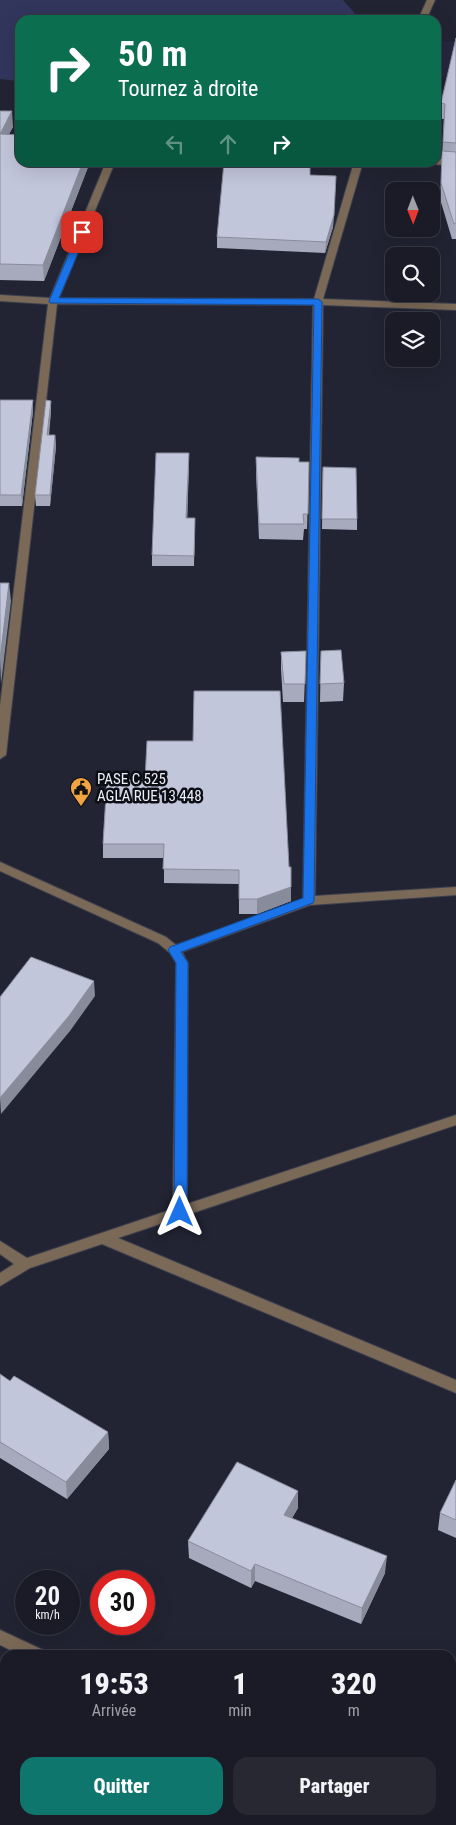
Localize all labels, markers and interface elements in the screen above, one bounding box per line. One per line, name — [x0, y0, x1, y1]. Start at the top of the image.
text: 50 m — [118, 34, 187, 75]
icon: right — [35, 35, 100, 100]
text: Tournez à droite — [118, 76, 258, 101]
icon: left — [161, 130, 189, 158]
icon: ahead — [214, 130, 242, 158]
icon: right — [267, 130, 295, 158]
north arrow — [385, 182, 440, 238]
map controls — [385, 182, 440, 367]
pin — [61, 211, 103, 253]
icon: arrive — [68, 218, 96, 246]
button: search — [385, 247, 440, 302]
button: layers — [385, 312, 440, 367]
place label: PASE C 525 AGLA RUE 13 448 — [97, 770, 202, 805]
public building icon: PASE C 525 AGLA RUE 13 448 — [69, 776, 93, 807]
position arrow — [153, 1185, 205, 1237]
speed limit sign: 30 — [90, 1570, 155, 1635]
text: 20 — [35, 1582, 60, 1611]
text: km/h — [35, 1608, 60, 1622]
text: 19:53 — [79, 1666, 149, 1701]
text: 1 — [232, 1666, 247, 1701]
text: 320 — [331, 1666, 377, 1701]
text: Arrivée — [92, 1701, 136, 1720]
text: min — [228, 1701, 252, 1720]
text: m — [348, 1701, 360, 1720]
button: Quitter — [20, 1757, 223, 1815]
button: Partager — [233, 1757, 436, 1815]

